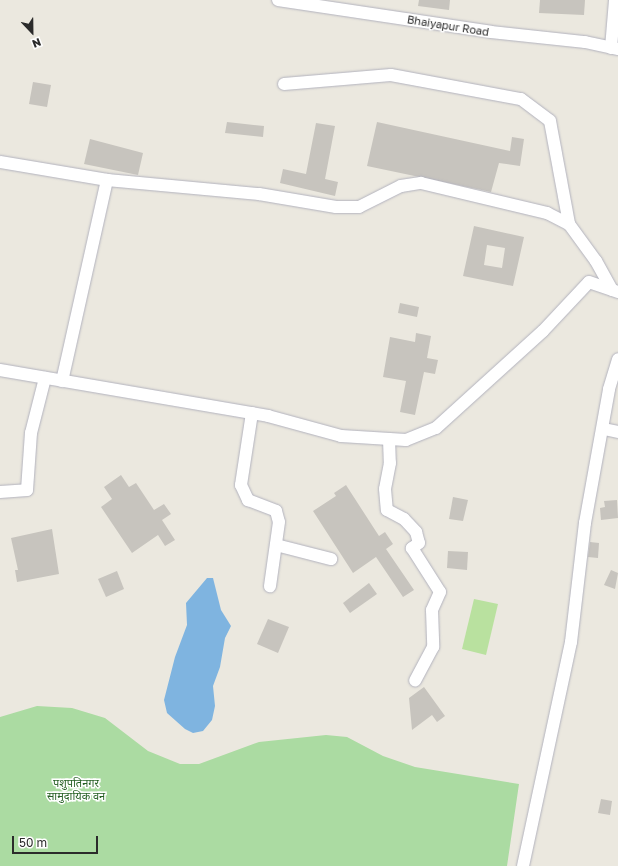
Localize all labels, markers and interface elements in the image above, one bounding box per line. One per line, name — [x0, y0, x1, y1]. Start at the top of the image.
north arrow — [12, 12, 52, 52]
street label: Bhaiyapur Road — [406, 13, 490, 39]
text: N — [30, 36, 43, 51]
park label: पशुपतिनगर सामुदायिक वन — [47, 777, 105, 803]
scale bar — [14, 828, 100, 854]
text: 50 m — [19, 835, 47, 850]

